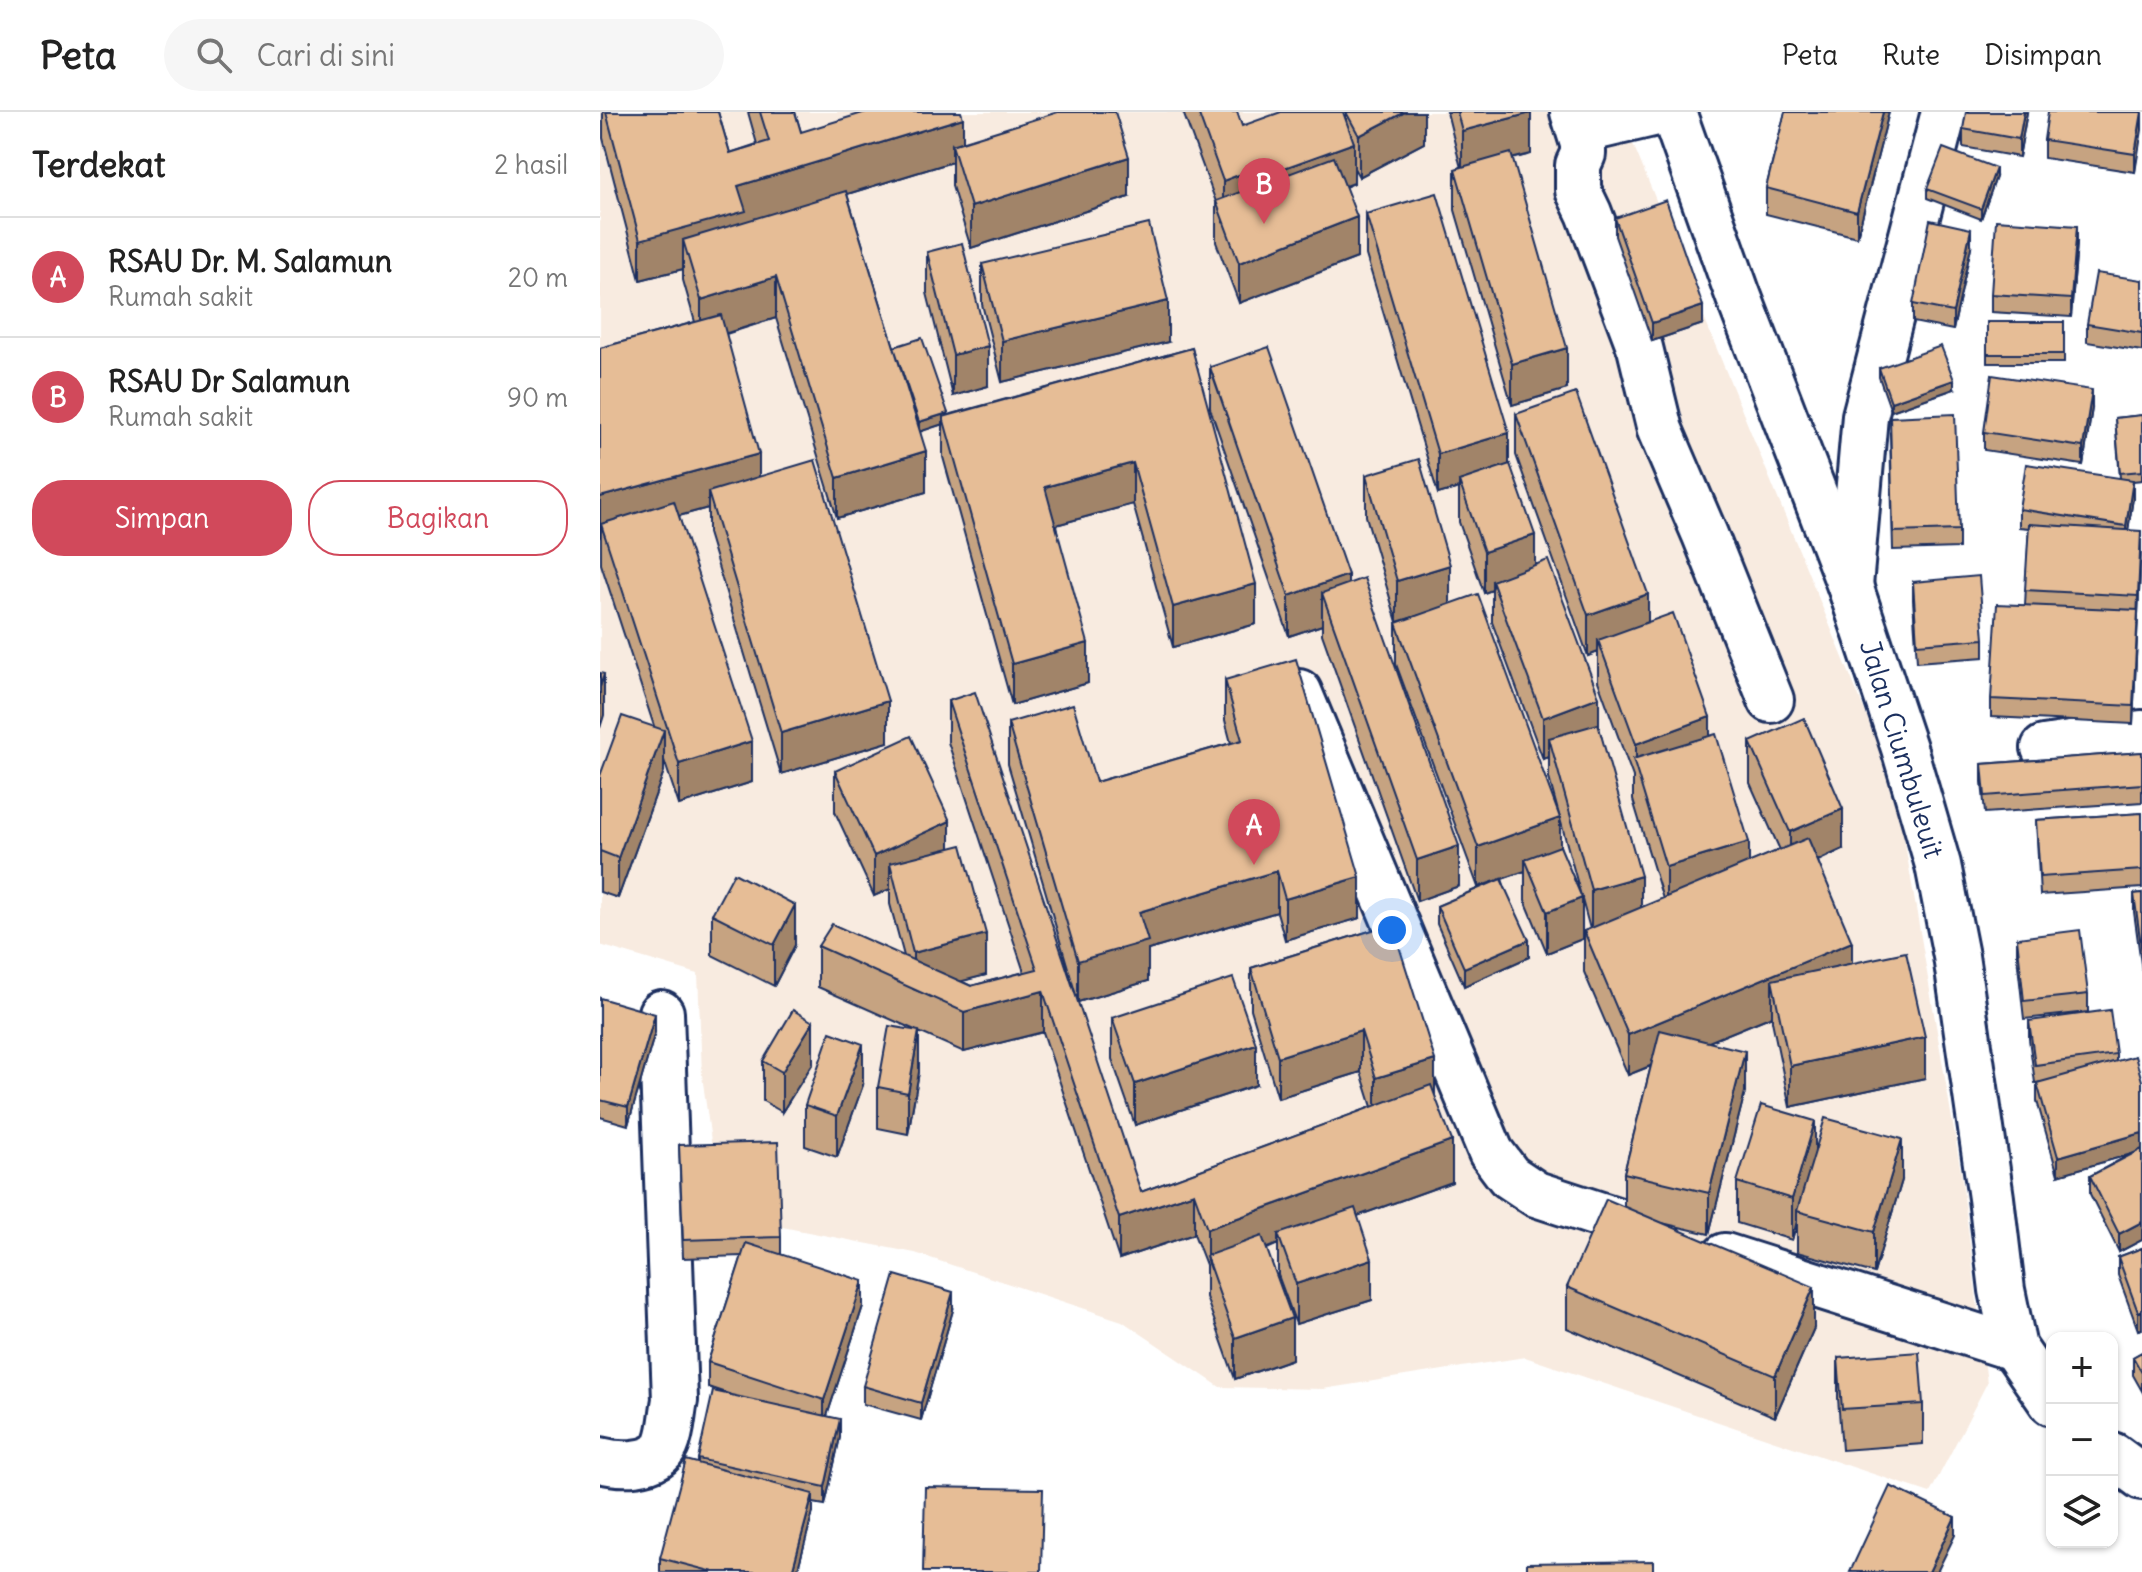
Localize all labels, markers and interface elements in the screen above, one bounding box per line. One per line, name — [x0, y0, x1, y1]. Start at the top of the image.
search box — [164, 19, 724, 91]
text: Peta — [40, 32, 116, 79]
icon: search — [192, 33, 236, 77]
text: Cari di sini — [256, 36, 395, 74]
text: Peta — [1782, 37, 1838, 73]
text: Rute — [1882, 37, 1940, 73]
text: Disimpan — [1984, 37, 2102, 73]
text: Terdekat — [32, 143, 165, 186]
text: 2 hasil — [494, 148, 568, 181]
pin: B — [1238, 158, 1290, 224]
text: RSAU Dr. M. Salamun — [108, 242, 392, 280]
text: A — [50, 261, 66, 294]
text: 20 m — [508, 261, 568, 294]
text: Rumah sakit — [108, 280, 253, 313]
text: RSAU Dr Salamun — [108, 362, 350, 400]
text: B — [49, 381, 67, 414]
text: 90 m — [507, 381, 568, 414]
text: Rumah sakit — [108, 400, 253, 433]
button: Simpan — [32, 480, 292, 556]
button: Bagikan — [308, 480, 568, 556]
street label: Jalan Ciumbuleuit — [1852, 636, 1952, 862]
pin: A — [1228, 799, 1280, 865]
your location — [1372, 910, 1412, 950]
map controls — [2046, 1332, 2118, 1548]
button: + — [2046, 1332, 2118, 1404]
button: − — [2046, 1404, 2118, 1476]
button: layers — [2046, 1476, 2118, 1548]

